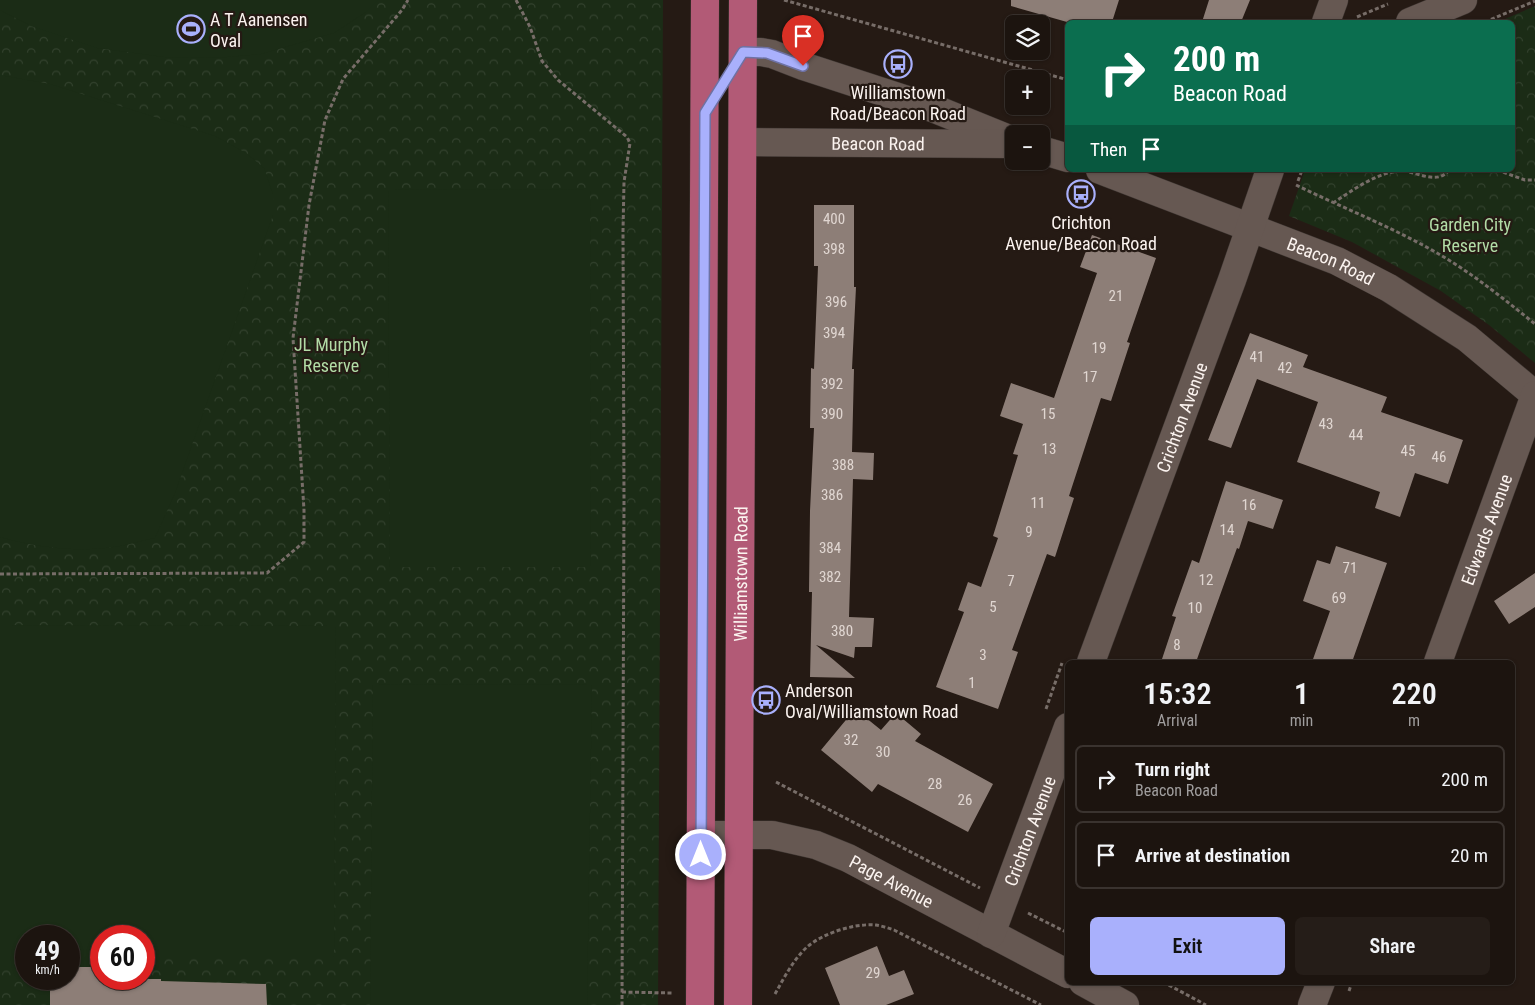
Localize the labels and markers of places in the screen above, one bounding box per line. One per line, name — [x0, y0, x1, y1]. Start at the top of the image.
place label: A T Aanensen Oval — [210, 9, 308, 51]
sports icon: A T Aanensen Oval — [176, 14, 206, 44]
pin — [782, 15, 824, 66]
bus stop icon: Williamstown Road/Beacon Road — [883, 49, 913, 79]
place label: Williamstown Road/Beacon Road — [830, 82, 966, 124]
bus stop icon: Crichton Avenue/Beacon Road — [1066, 179, 1096, 209]
place label: Crichton Avenue/Beacon Road — [1005, 212, 1157, 254]
place label: Anderson Oval/Williamstown Road — [785, 680, 958, 722]
bus stop icon: Anderson Oval/Williamstown Road — [751, 685, 781, 715]

